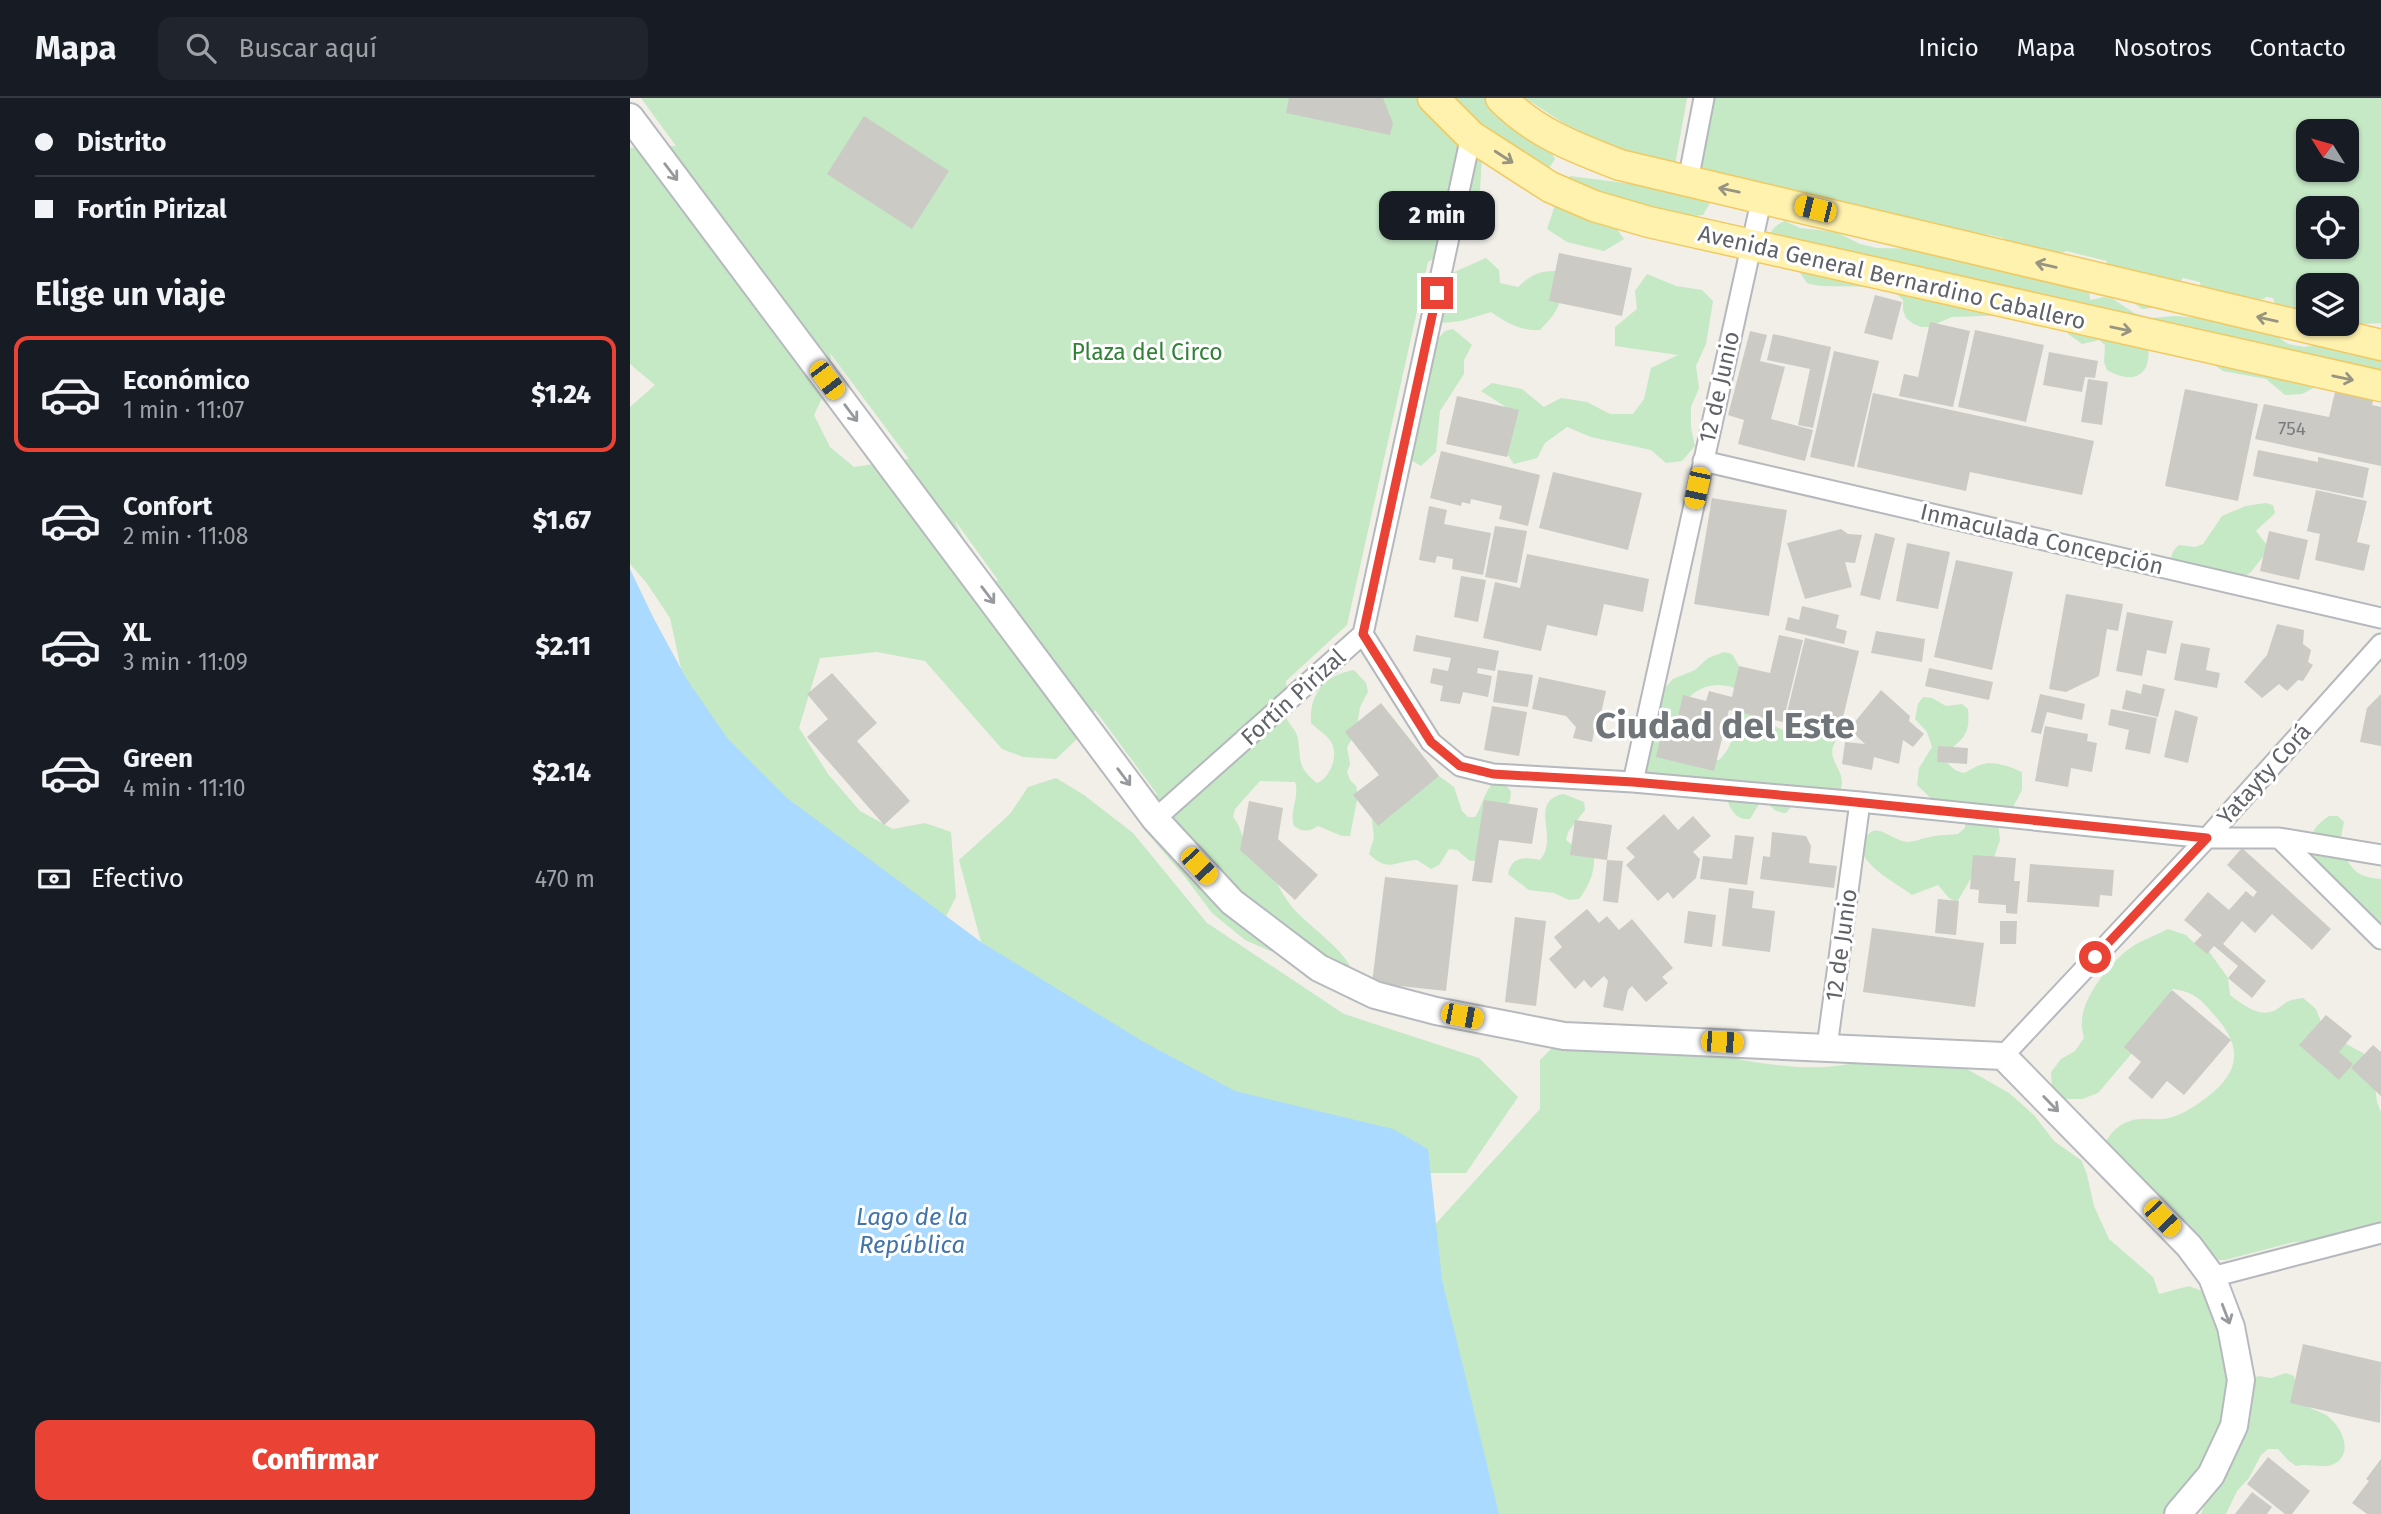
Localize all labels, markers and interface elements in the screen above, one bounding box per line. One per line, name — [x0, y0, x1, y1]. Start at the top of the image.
search box — [158, 17, 648, 80]
text: Mapa — [35, 28, 116, 68]
icon: search — [182, 29, 220, 67]
text: Buscar aquí — [238, 33, 377, 64]
text: Inicio — [1919, 34, 1979, 62]
text: Mapa — [2017, 34, 2076, 62]
text: Nosotros — [2114, 34, 2212, 62]
text: Contacto — [2250, 34, 2346, 62]
north arrow — [2296, 119, 2359, 182]
map controls — [2296, 119, 2359, 336]
text: Distrito — [77, 127, 166, 158]
one-way arrow — [1494, 150, 1513, 164]
one-way arrow — [664, 162, 678, 181]
one-way arrow — [1718, 182, 1741, 196]
callout: 2 min — [1379, 192, 1495, 240]
text: Fortín Pirizal — [77, 194, 227, 225]
car — [1793, 194, 1838, 224]
button: locate — [2296, 196, 2359, 259]
text: 2 min — [1409, 201, 1465, 229]
street label: Avenida General Bernardino Caballero — [1696, 219, 2088, 335]
one-way arrow — [2035, 258, 2058, 271]
button: layers — [2296, 273, 2359, 336]
text: Elige un viaje — [35, 275, 226, 313]
route end — [1421, 277, 1453, 309]
one-way arrow — [2256, 311, 2279, 325]
one-way arrow — [2109, 322, 2132, 336]
street label: 12 de Junio — [1693, 328, 1745, 446]
park label: Plaza del Circo — [1071, 338, 1223, 366]
car — [806, 357, 849, 403]
icon: car — [39, 363, 102, 426]
text: Económico — [123, 365, 250, 396]
one-way arrow — [2331, 371, 2354, 385]
text: $1.24 — [531, 379, 591, 410]
text: 1 min · 11:07 — [123, 396, 244, 424]
one-way arrow — [844, 403, 859, 422]
house number: 754 — [2278, 417, 2306, 440]
car — [1683, 465, 1712, 511]
icon: car — [39, 489, 102, 552]
text: Confort — [123, 491, 212, 522]
street label: Inmaculada Concepción — [1918, 497, 2166, 581]
text: $1.67 — [533, 505, 591, 536]
text: 2 min · 11:08 — [123, 522, 249, 550]
one-way arrow — [980, 585, 995, 604]
icon: car — [39, 615, 102, 678]
text: XL — [123, 617, 151, 648]
text: $2.11 — [535, 631, 591, 662]
street label: Fortín Pirizal — [1235, 643, 1351, 751]
text: 3 min · 11:09 — [123, 648, 248, 676]
district label: Ciudad del Este — [1595, 703, 1855, 748]
street label: Yatayty Corá — [2211, 717, 2317, 831]
icon: car — [39, 741, 102, 804]
text: Green — [123, 743, 193, 774]
text: $2.14 — [532, 757, 591, 788]
one-way arrow — [1117, 767, 1131, 786]
text: 4 min · 11:10 — [123, 774, 246, 802]
car — [1177, 843, 1222, 889]
icon: cash — [35, 860, 73, 898]
text: Efectivo — [91, 863, 184, 894]
text: 470 m — [535, 865, 595, 893]
street label: 12 de Junio — [1819, 887, 1863, 1003]
route start — [2079, 941, 2111, 973]
car — [1440, 1002, 1485, 1030]
car — [1701, 1030, 1744, 1054]
one-way arrow — [2042, 1095, 2059, 1112]
car — [2140, 1196, 2185, 1240]
water label: Lago de la República — [856, 1203, 968, 1259]
one-way arrow — [2221, 1303, 2234, 1325]
button: Confirmar — [35, 1420, 595, 1500]

